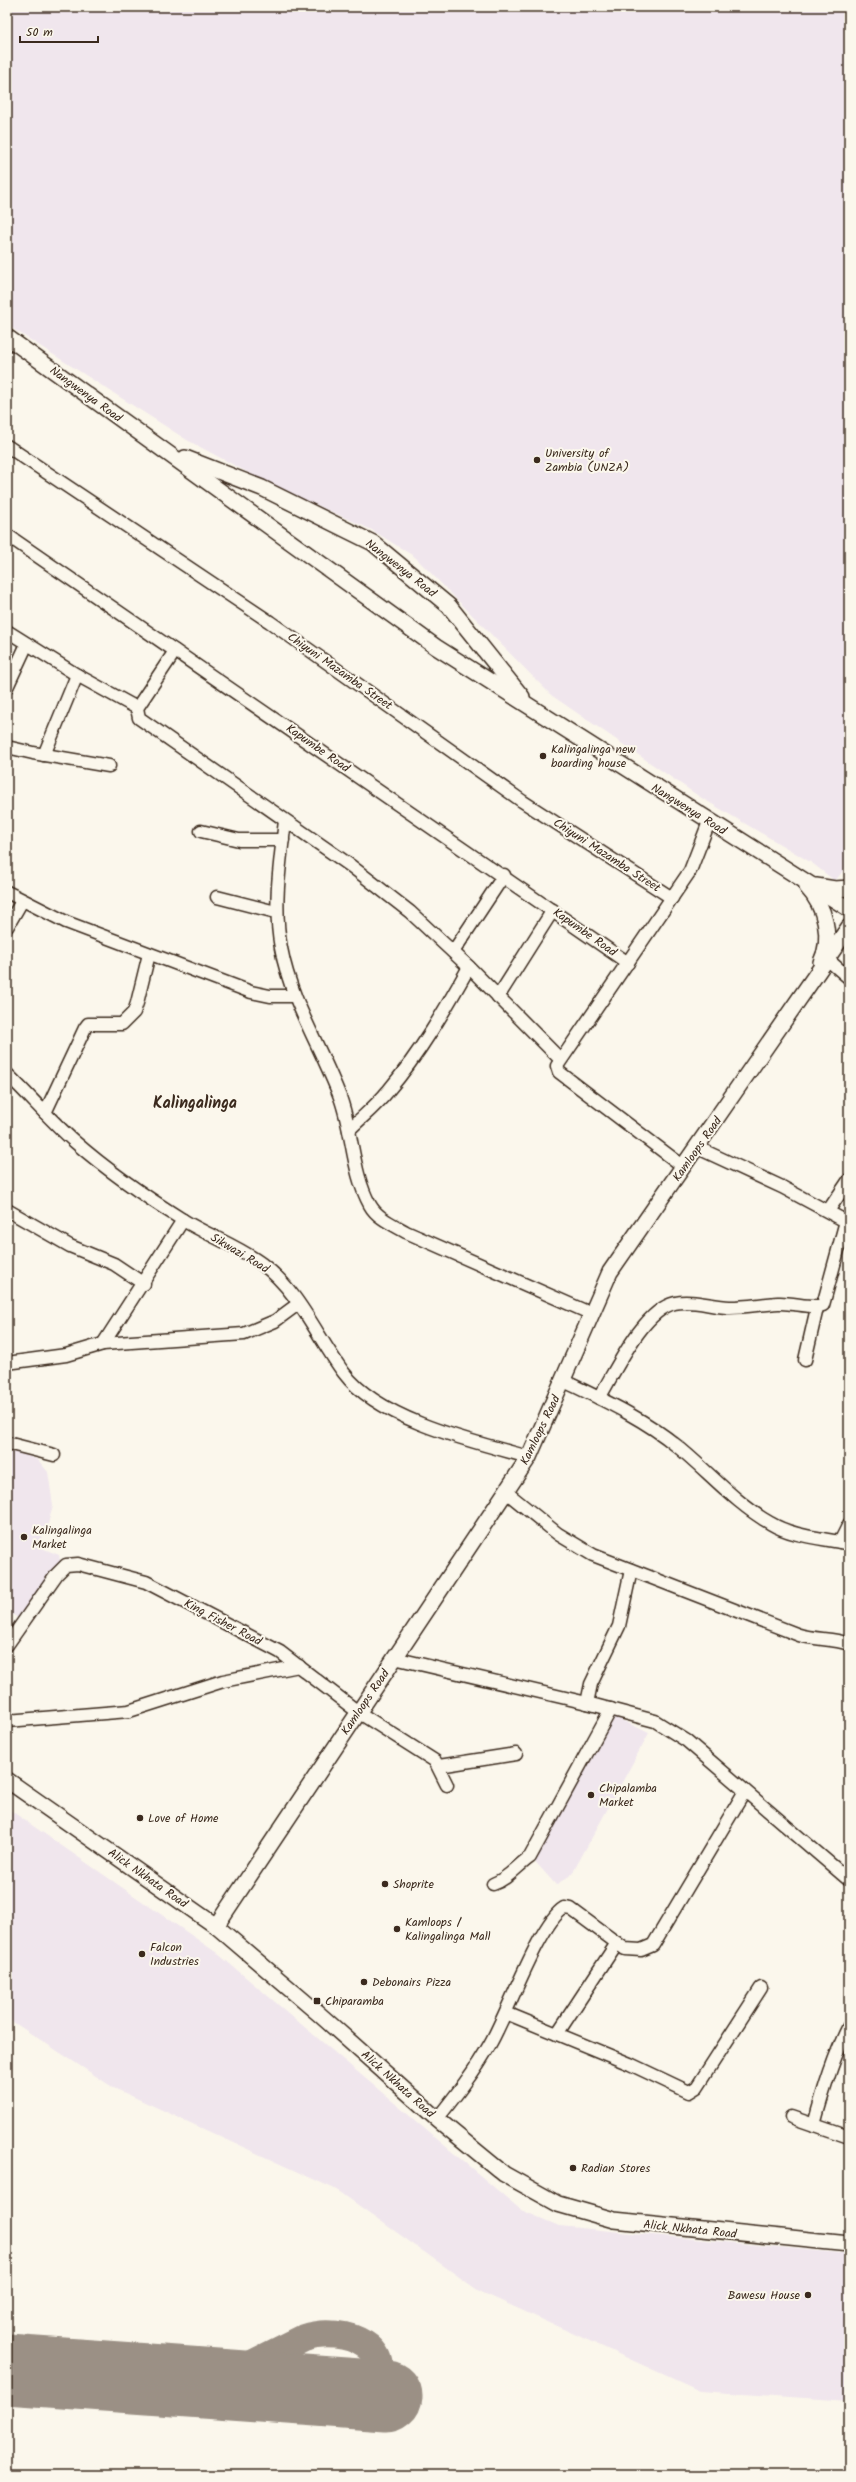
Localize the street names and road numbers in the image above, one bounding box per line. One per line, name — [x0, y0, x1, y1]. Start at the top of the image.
street label: Nangwenya Road — [45, 361, 127, 428]
street label: Nangwenya Road — [361, 534, 441, 603]
street label: Chiyuni Mazamba Street — [283, 628, 397, 715]
street label: Kapumbe Road — [282, 719, 354, 778]
street label: Nangwenya Road — [647, 779, 731, 841]
street label: Chiyuni Mazamba Street — [549, 814, 664, 898]
street label: Kapumbe Road — [549, 903, 621, 962]
street label: Kamloops Road — [668, 1112, 728, 1186]
street label: Sikwazi Road — [207, 1228, 274, 1279]
street label: Kamloops Road — [515, 1391, 566, 1468]
street label: King Fisher Road — [180, 1594, 266, 1651]
street label: Kamloops Road — [336, 1665, 395, 1739]
street label: Alick Nkhata Road — [104, 1844, 192, 1914]
street label: Alick Nkhata Road — [356, 2046, 440, 2123]
street label: Alick Nkhata Road — [642, 2215, 739, 2244]

